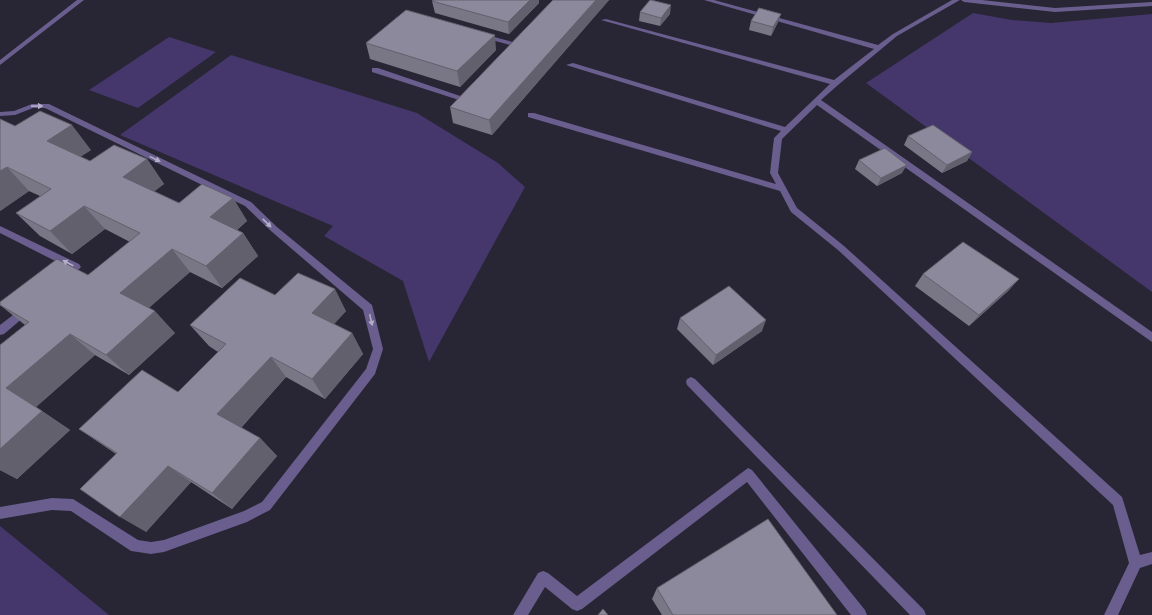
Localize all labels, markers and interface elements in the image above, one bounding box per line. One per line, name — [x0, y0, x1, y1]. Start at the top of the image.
one-way arrow — [31, 103, 44, 109]
one-way arrow — [150, 156, 161, 162]
one-way arrow — [262, 218, 272, 228]
one-way arrow — [62, 260, 74, 266]
one-way arrow — [368, 313, 374, 326]

